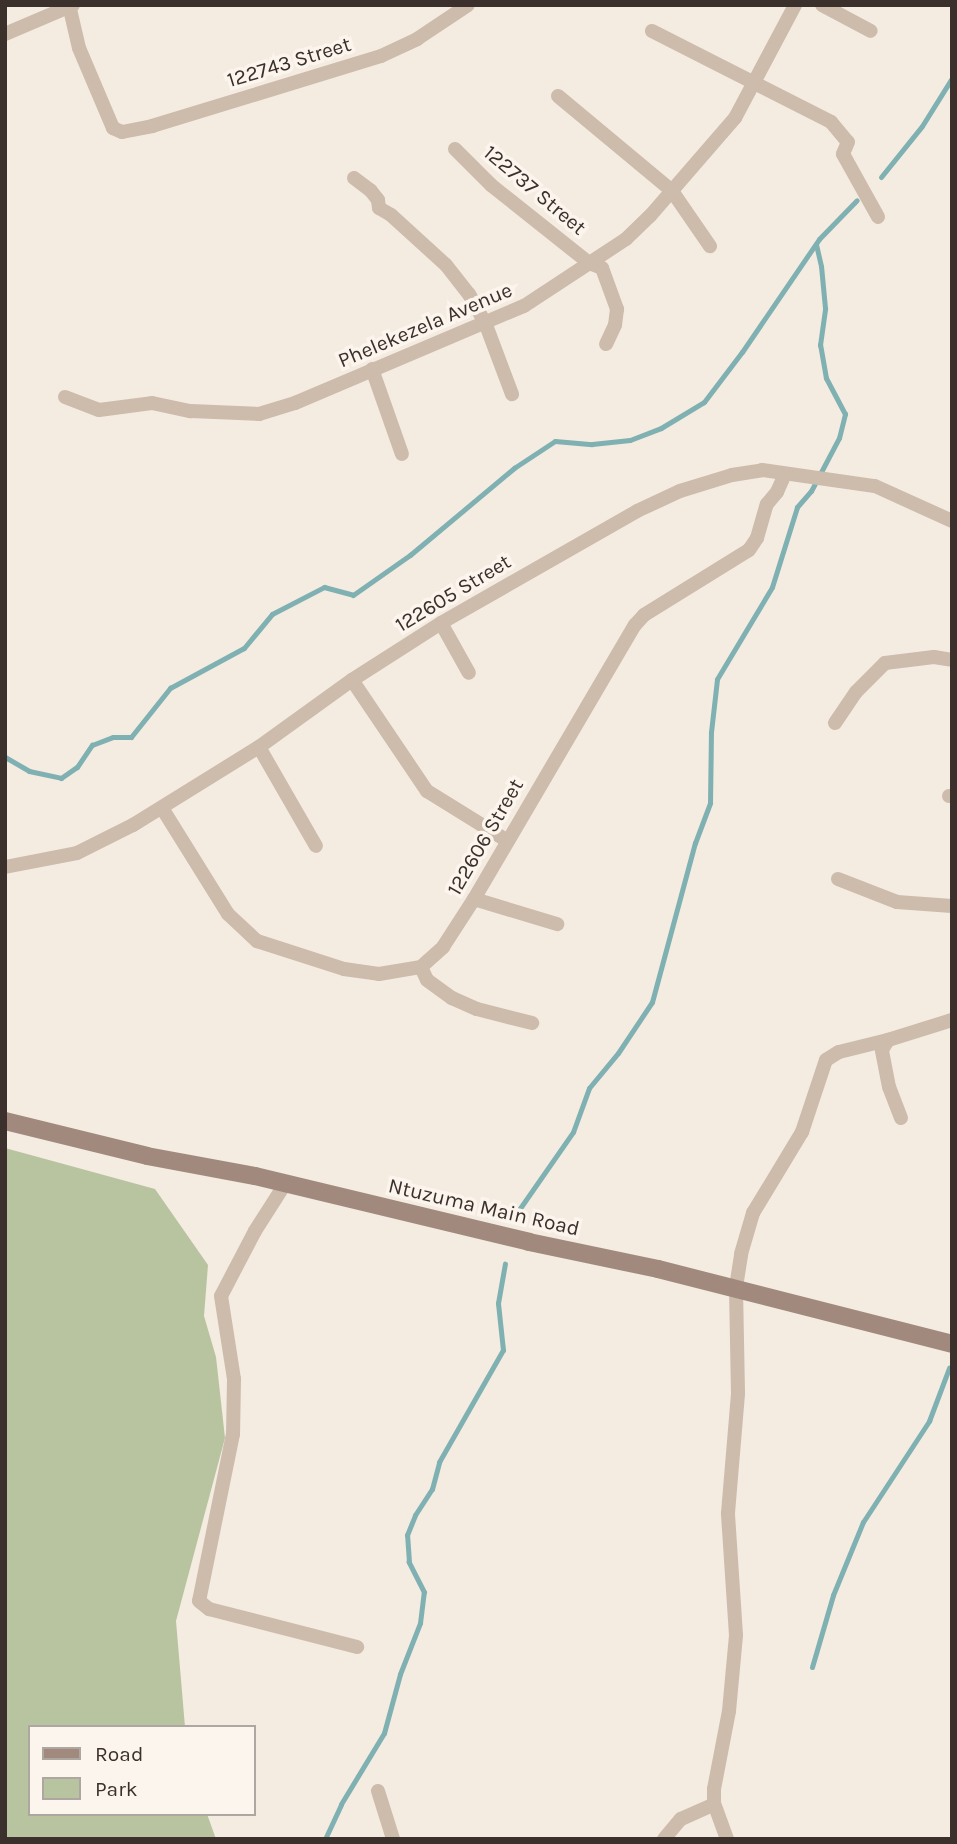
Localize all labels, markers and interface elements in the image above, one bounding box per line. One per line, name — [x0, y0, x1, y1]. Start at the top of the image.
street label: 122743 Street — [224, 31, 354, 93]
street label: 122737 Street — [479, 140, 591, 240]
street label: Phelekezela Avenue — [334, 277, 516, 373]
street label: 122605 Street — [391, 549, 515, 637]
street label: 122606 Street — [441, 774, 529, 900]
street label: Ntuzuma Main Road — [386, 1173, 582, 1241]
legend — [28, 1725, 256, 1816]
text: Road — [95, 1742, 143, 1766]
text: Park — [95, 1777, 138, 1801]

